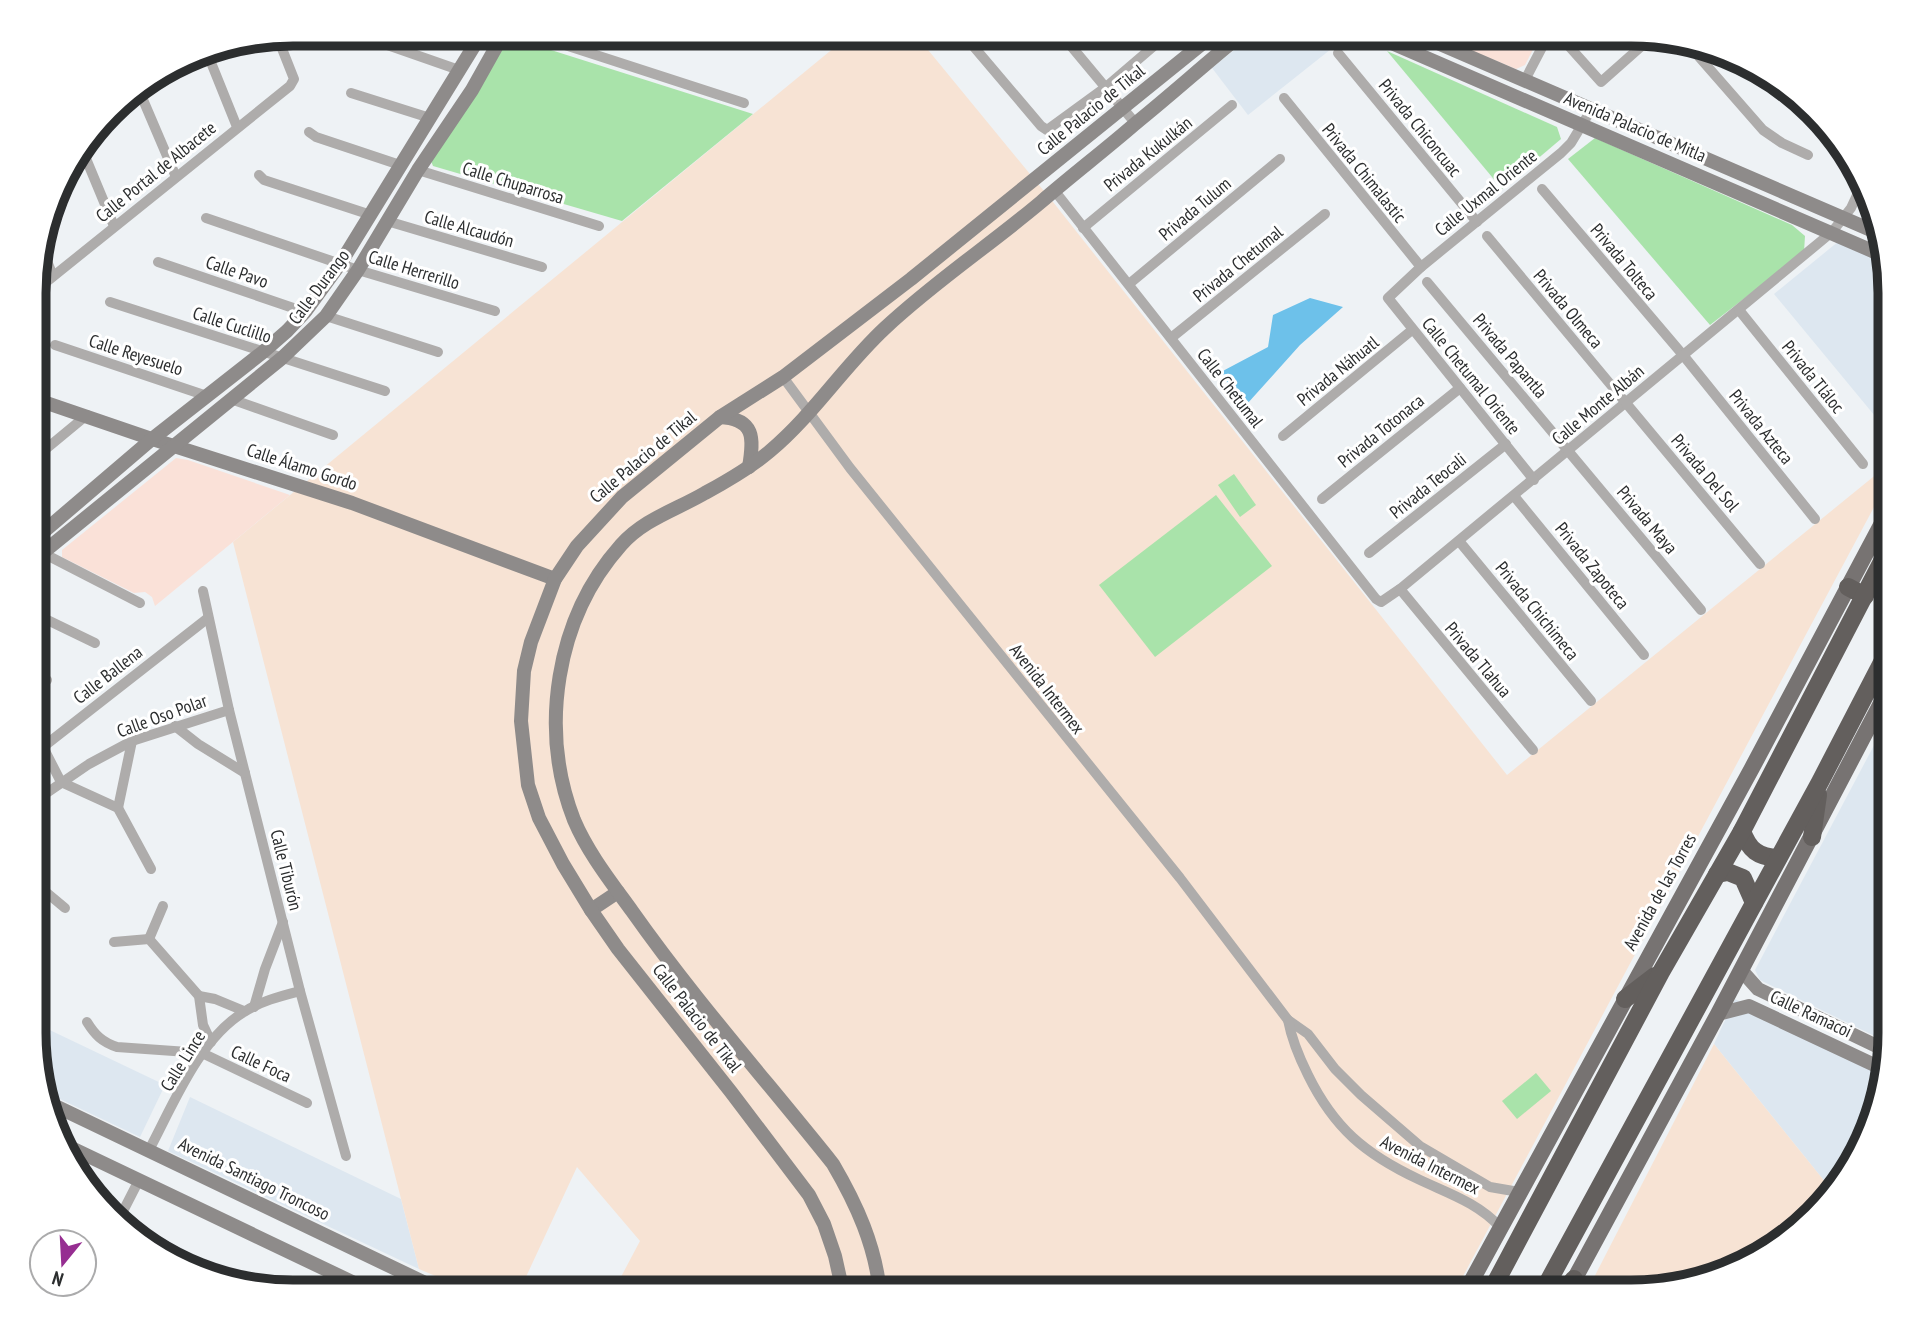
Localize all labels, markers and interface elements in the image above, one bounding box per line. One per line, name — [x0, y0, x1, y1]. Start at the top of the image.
street label: Calle Palacio de Tikal — [1032, 59, 1150, 160]
street label: Privada Chiconcuac — [1374, 74, 1467, 182]
street label: Avenida Palacio de Mitla — [1561, 86, 1710, 167]
street label: Privada Kukulkán — [1099, 111, 1196, 196]
street label: Calle Portal de Albacete — [91, 116, 220, 227]
street label: Privada Chimalastic — [1317, 118, 1412, 227]
street label: Calle Uxmal Oriente — [1430, 144, 1541, 241]
street label: Calle Chuparrosa — [460, 156, 567, 209]
street label: Privada Tulum — [1154, 172, 1235, 245]
street label: Calle Alcaudón — [422, 205, 517, 252]
street label: Privada Tolteca — [1586, 219, 1663, 305]
street label: Privada Chetumal — [1188, 220, 1288, 307]
street label: Calle Durango — [283, 245, 354, 329]
street label: Calle Herrerillo — [366, 245, 463, 294]
street label: Calle Pavo — [203, 250, 272, 293]
street label: Privada Olmeca — [1529, 264, 1608, 353]
street label: Calle Cuclillo — [190, 301, 275, 348]
street label: Privada Papantla — [1468, 309, 1552, 403]
street label: Calle Chetumal Oriente — [1417, 312, 1526, 439]
street label: Calle Reyesuelo — [86, 329, 186, 381]
street label: Privada Náhuatl — [1292, 330, 1384, 411]
street label: Privada Tláloc — [1777, 336, 1850, 418]
street label: Calle Chetumal — [1192, 343, 1269, 433]
street label: Calle Monte Albán — [1547, 359, 1648, 450]
street label: Privada Azteca — [1724, 385, 1798, 469]
street label: Privada Totonaca — [1333, 389, 1428, 472]
street label: Calle Palacio de Tikal — [585, 405, 701, 508]
street label: Privada Del Sol — [1666, 429, 1745, 517]
street label: Calle Álamo Gordo — [244, 438, 360, 495]
street label: Privada Teocali — [1385, 448, 1471, 523]
street label: Privada Maya — [1612, 481, 1683, 559]
street label: Privada Zapoteca — [1550, 518, 1634, 614]
street label: Privada Chichimeca — [1491, 557, 1584, 665]
street label: Privada Tlahua — [1440, 617, 1517, 702]
street label: Avenida Intermex — [1005, 639, 1090, 739]
street label: Calle Ballena — [69, 640, 147, 709]
street label: Calle Oso Polar — [114, 689, 210, 742]
street label: Calle Tiburón — [265, 827, 308, 913]
street label: Avenida de las Torres — [1618, 829, 1701, 954]
street label: Calle Palacio de Tikal — [648, 959, 748, 1077]
street label: Calle Ramacoi — [1767, 985, 1856, 1042]
street label: Calle Lince — [155, 1026, 210, 1096]
street label: Calle Foca — [227, 1040, 295, 1087]
street label: Avenida Intermex — [1377, 1130, 1484, 1200]
street label: Avenida Santiago Troncoso — [175, 1132, 334, 1225]
north arrow — [28, 1228, 98, 1298]
text: N — [49, 1266, 66, 1292]

